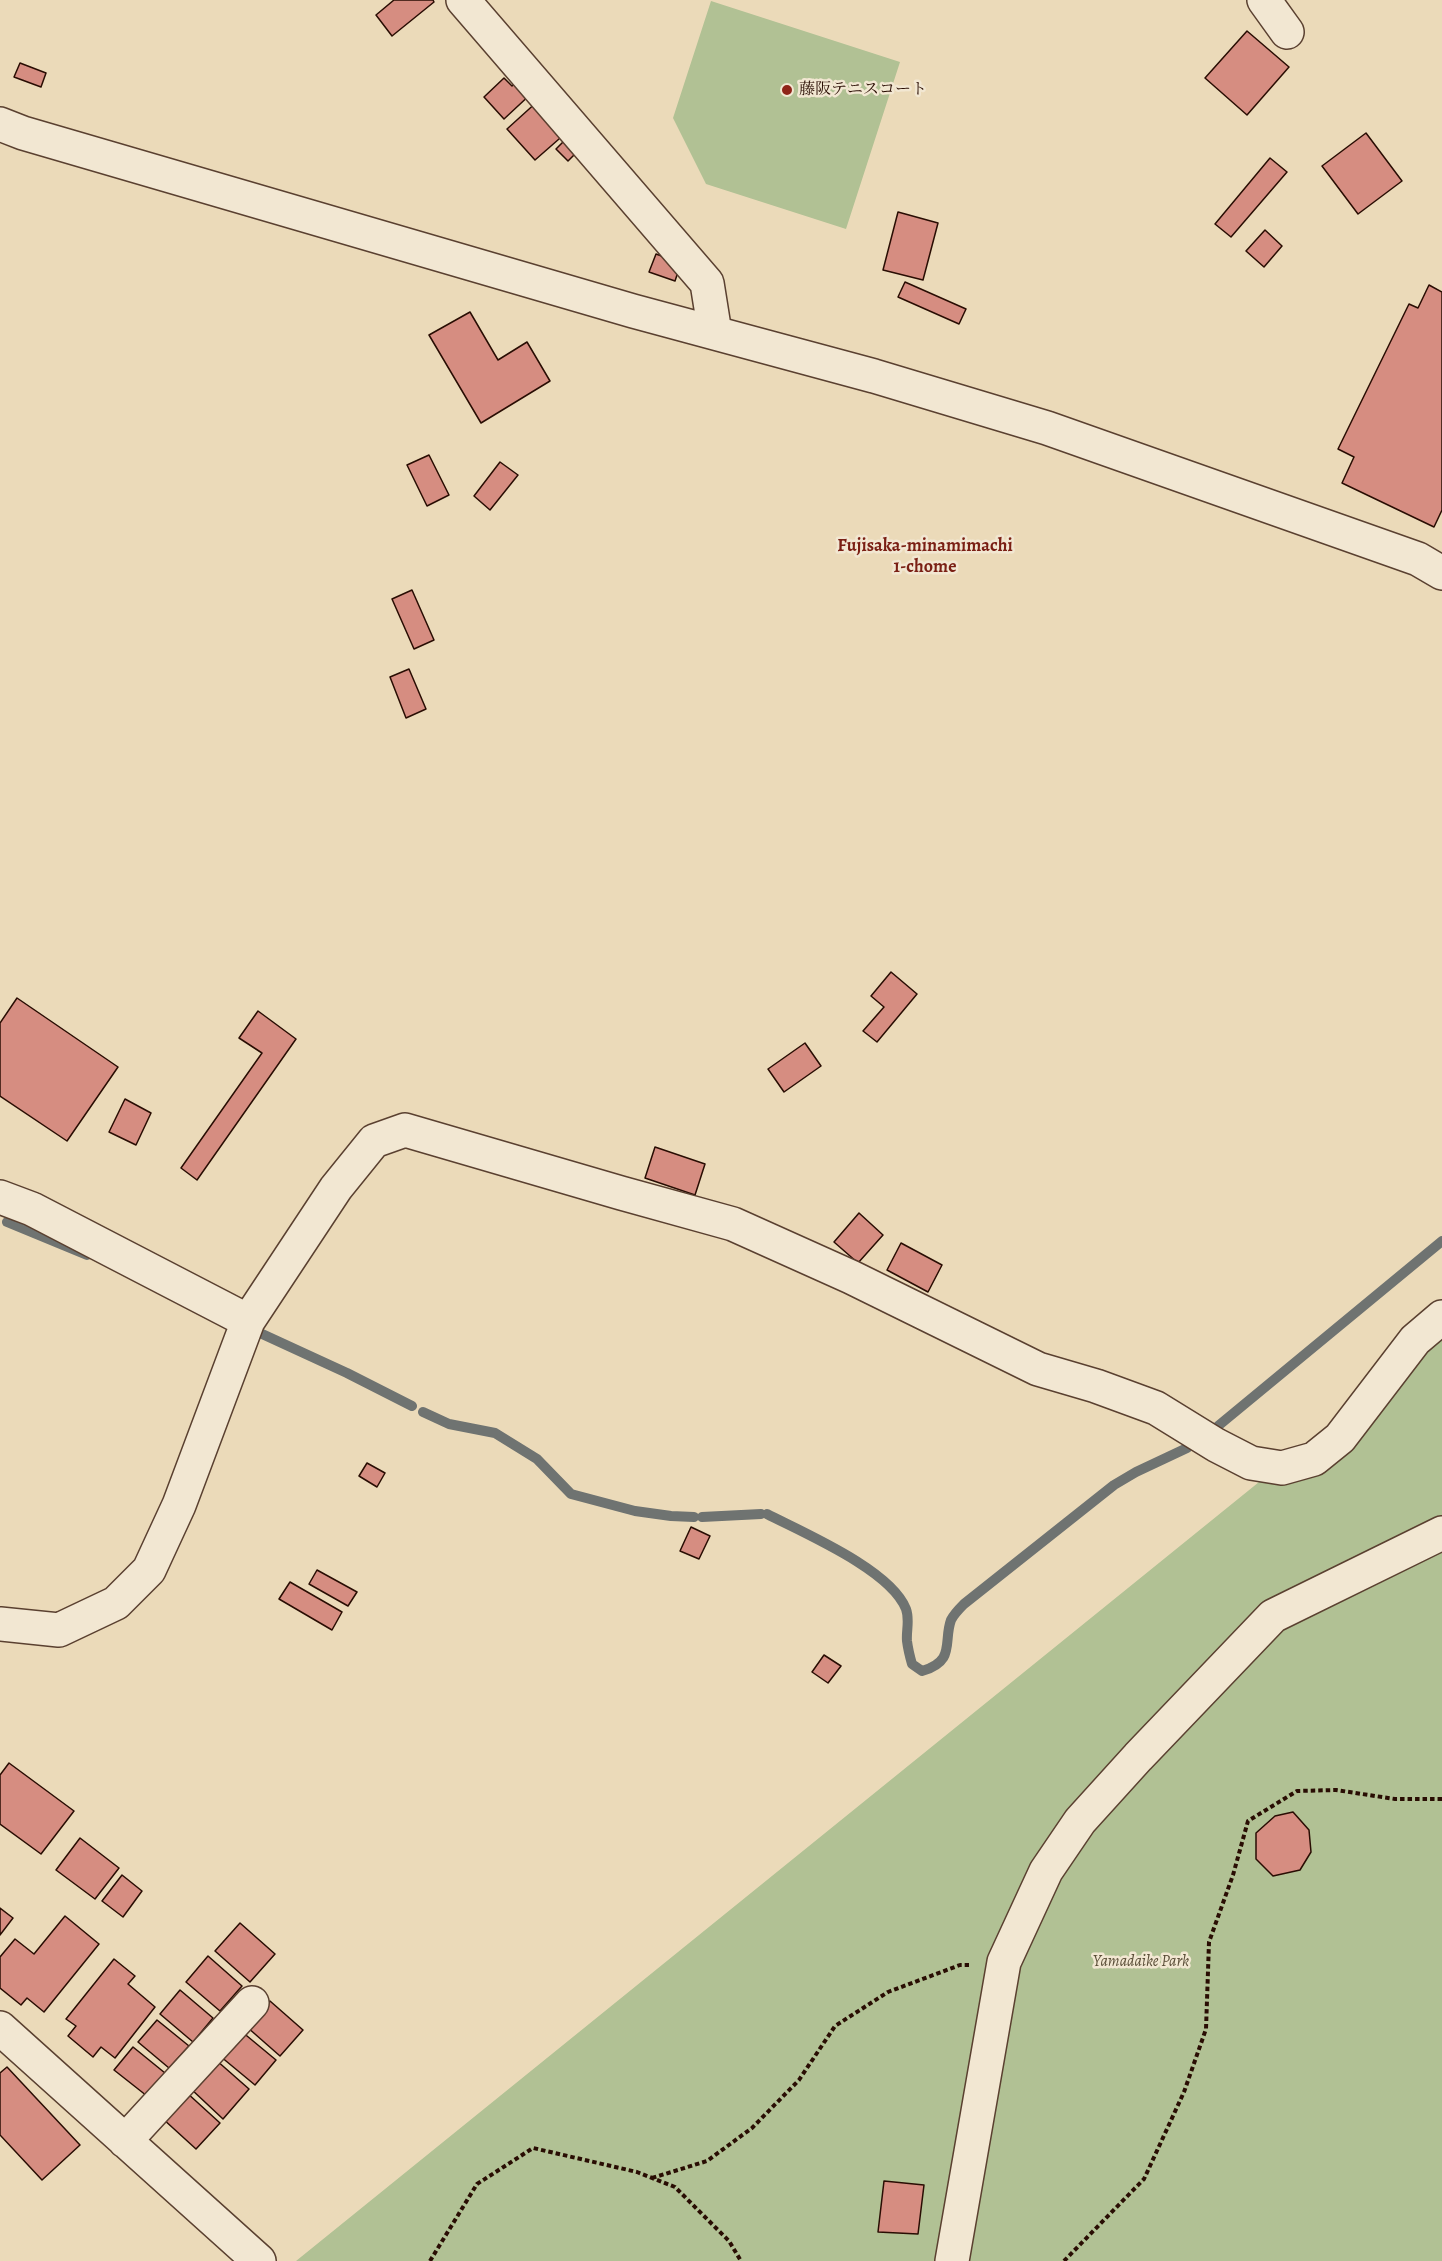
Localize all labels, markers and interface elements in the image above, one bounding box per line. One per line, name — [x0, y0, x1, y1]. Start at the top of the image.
place label: 藤阪テニスコート — [799, 80, 927, 100]
marker: 藤阪テニスコート — [780, 83, 794, 97]
district label: Fujisaka-minamimachi 1-chome — [837, 536, 1013, 578]
park label: Yamadaike Park — [1093, 1952, 1189, 1972]

